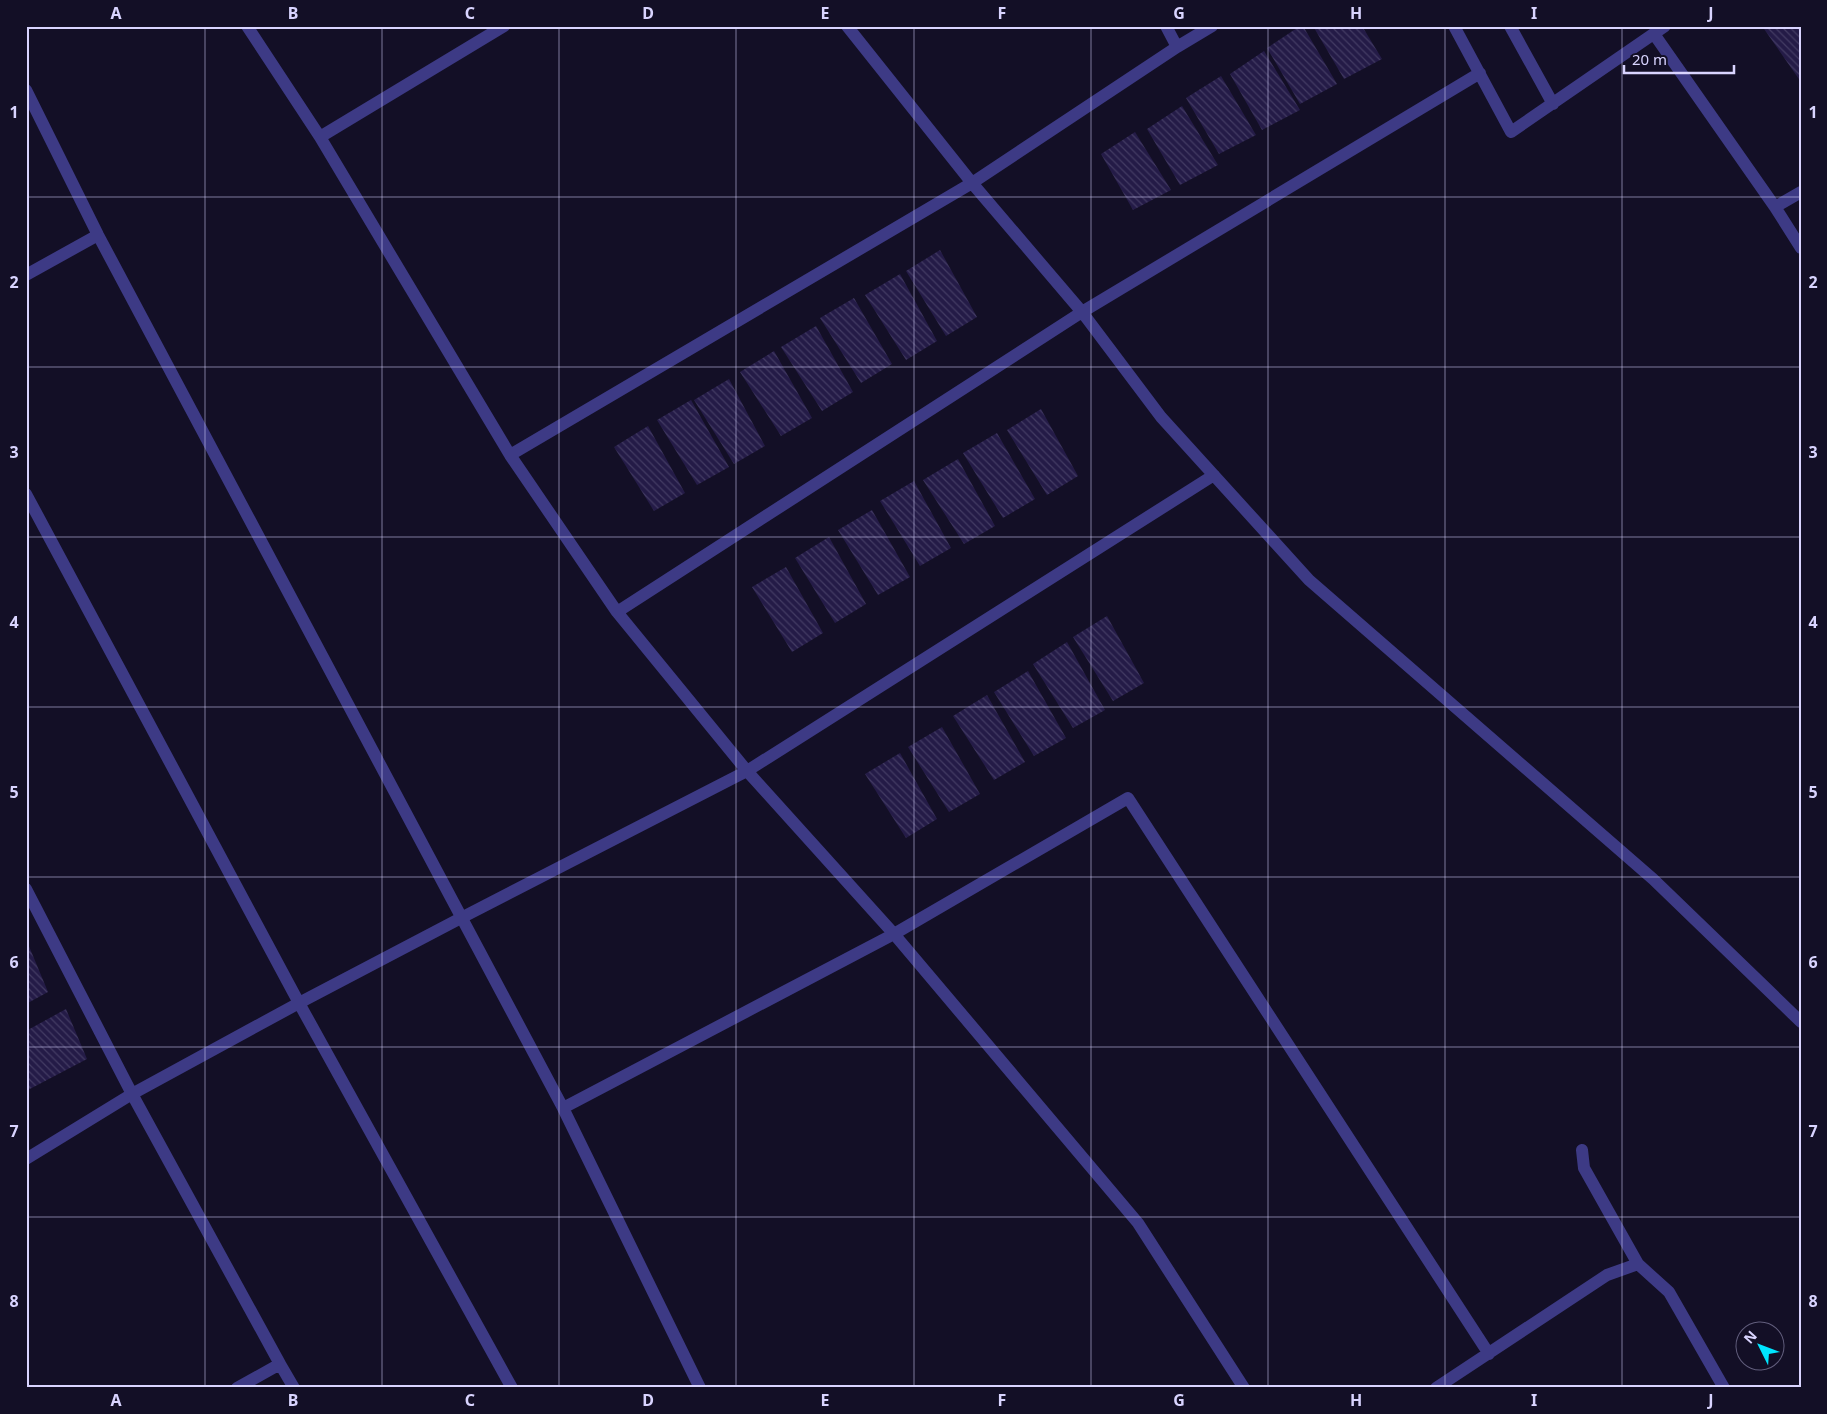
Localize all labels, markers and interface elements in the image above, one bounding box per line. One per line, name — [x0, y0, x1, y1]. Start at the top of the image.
text: A — [110, 2, 122, 24]
text: B — [288, 2, 298, 24]
text: C — [465, 2, 475, 24]
text: D — [642, 2, 654, 24]
text: E — [821, 2, 830, 24]
text: F — [998, 2, 1006, 24]
text: G — [1173, 2, 1185, 24]
text: H — [1350, 2, 1362, 24]
text: I — [1531, 2, 1537, 24]
text: J — [1706, 2, 1714, 24]
scale bar — [1624, 42, 1734, 74]
text: 20 m — [1632, 49, 1667, 69]
text: 1 — [9, 101, 19, 123]
text: 1 — [1808, 101, 1818, 123]
text: 2 — [9, 271, 19, 293]
text: 2 — [1808, 271, 1818, 293]
text: 3 — [9, 441, 19, 463]
text: 3 — [1808, 441, 1818, 463]
text: 4 — [9, 611, 19, 633]
text: 4 — [1808, 611, 1818, 633]
text: 5 — [9, 781, 19, 803]
text: 5 — [1808, 781, 1818, 803]
text: 6 — [9, 951, 19, 973]
text: 6 — [1808, 951, 1818, 973]
text: 7 — [9, 1120, 19, 1142]
text: 7 — [1808, 1120, 1818, 1142]
text: 8 — [9, 1290, 19, 1312]
text: 8 — [1808, 1290, 1818, 1312]
north arrow — [1734, 1322, 1784, 1372]
text: N — [1739, 1326, 1761, 1348]
text: A — [110, 1389, 122, 1411]
text: B — [288, 1389, 298, 1411]
text: C — [465, 1389, 475, 1411]
text: D — [642, 1389, 654, 1411]
text: E — [821, 1389, 830, 1411]
text: F — [998, 1389, 1006, 1411]
text: G — [1173, 1389, 1185, 1411]
text: H — [1350, 1389, 1362, 1411]
text: I — [1531, 1389, 1537, 1411]
text: J — [1706, 1389, 1714, 1411]

